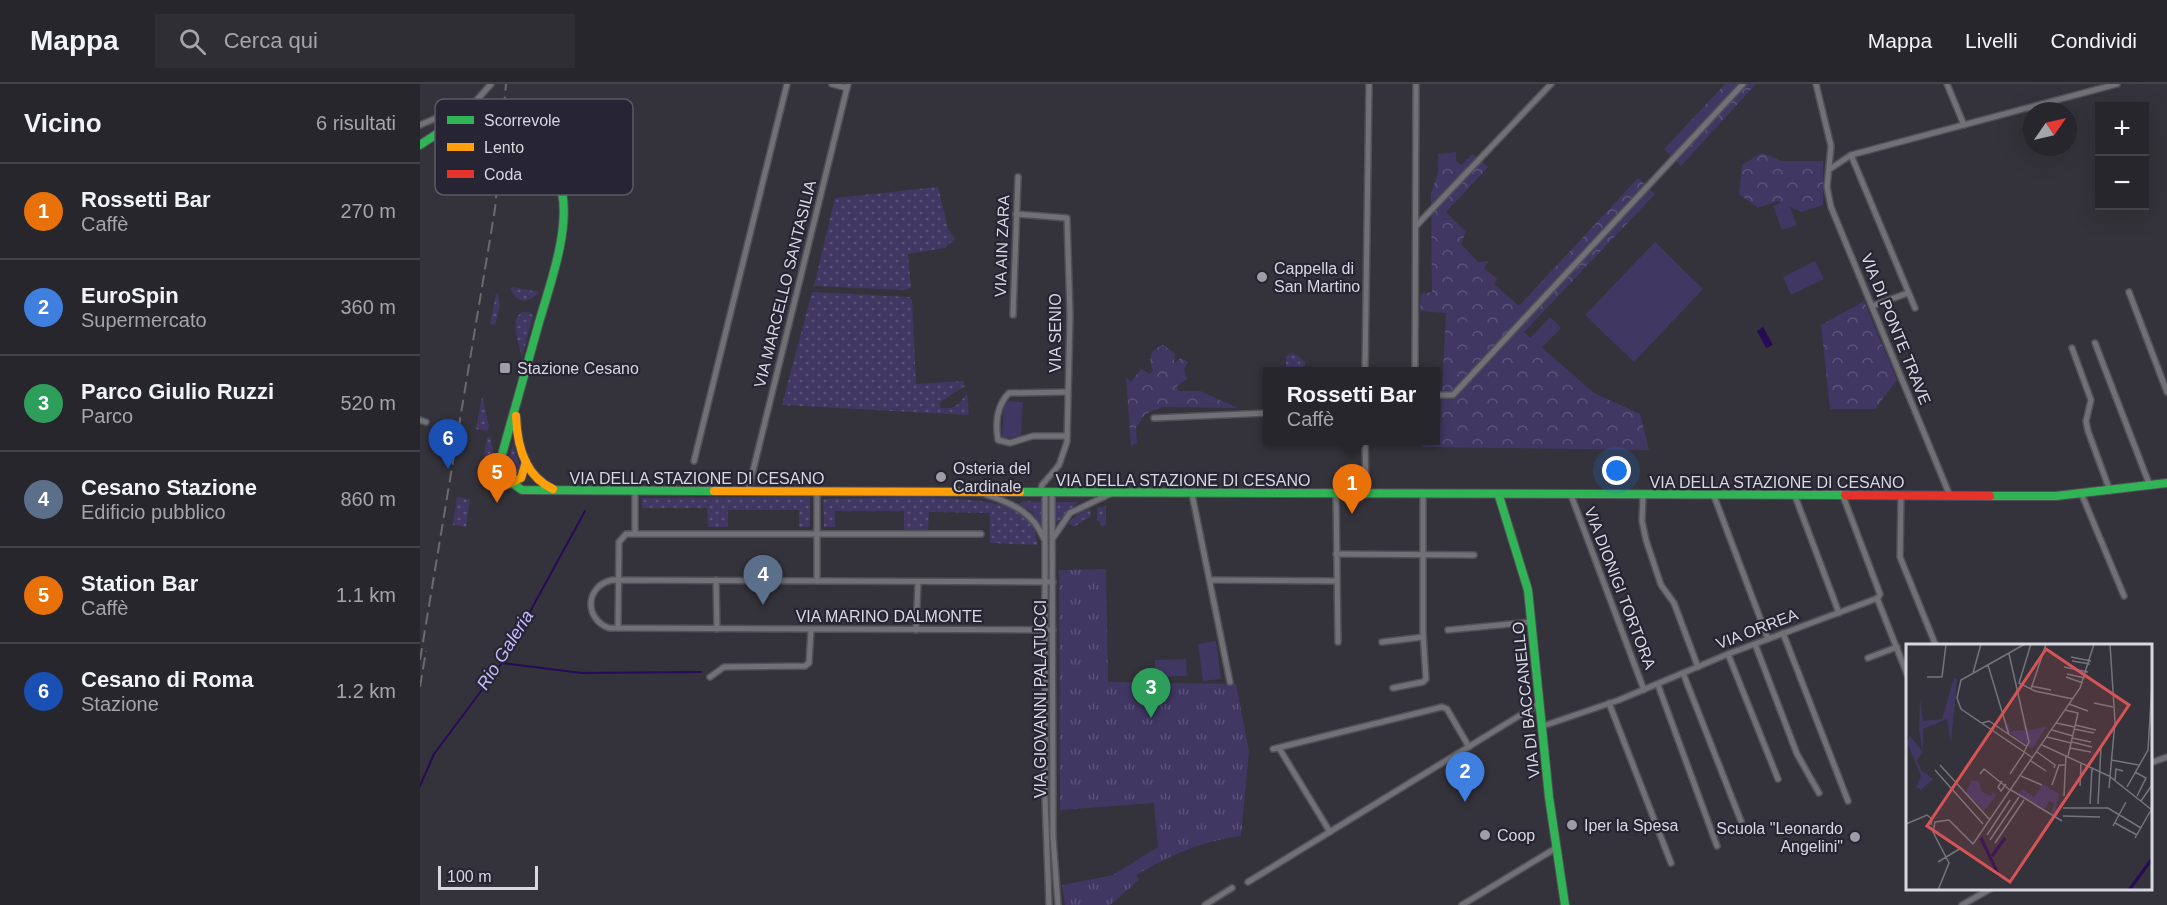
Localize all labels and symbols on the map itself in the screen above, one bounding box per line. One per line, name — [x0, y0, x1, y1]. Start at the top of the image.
legend — [435, 99, 633, 195]
north arrow — [2023, 102, 2077, 156]
text: Scorrevole — [484, 112, 561, 129]
text: Lento — [484, 139, 524, 156]
text: Coda — [484, 166, 522, 183]
street label: VIA MARCELLO SANTASILIA — [751, 178, 819, 389]
street label: VIA AIN ZARA — [992, 194, 1012, 297]
street label: VIA DI PONTE TRAVE — [1858, 251, 1934, 407]
place label: Cappella di San Martino — [1274, 260, 1360, 295]
marker: Cappella di San Martino — [1255, 270, 1269, 284]
street label: VIA SENIO — [1047, 293, 1064, 373]
place label: Stazione Cesano — [517, 360, 639, 377]
marker: Stazione Cesano — [498, 361, 512, 375]
pin: 6 — [429, 420, 468, 469]
pin: 5 — [478, 454, 517, 503]
your location — [1602, 456, 1631, 485]
place label: Osteria del Cardinale — [953, 460, 1030, 495]
pin: 1 — [1332, 464, 1372, 514]
street label: VIA DELLA STAZIONE DI CESANO — [570, 470, 824, 487]
marker: Osteria del Cardinale — [934, 470, 948, 484]
street label: VIA DELLA STAZIONE DI CESANO — [1056, 472, 1310, 489]
street label: VIA DELLA STAZIONE DI CESANO — [1650, 474, 1904, 491]
street label: VIA DIONIGI TORTORA — [1581, 505, 1659, 672]
pin: 4 — [744, 556, 782, 605]
street label: VIA GIOVANNI PALATUCCI — [1032, 600, 1049, 798]
street label: VIA ORREA — [1714, 605, 1801, 652]
water label: Rio Galeria — [473, 607, 537, 693]
street label: VIA MARINO DALMONTE — [796, 608, 982, 625]
street label: VIA DI BACCANELLO — [1509, 621, 1543, 779]
inset map — [1906, 644, 2152, 890]
pin: 3 — [1132, 668, 1170, 718]
pin: 2 — [1446, 752, 1484, 802]
place label: Iper la Spesa — [1584, 817, 1678, 834]
marker: Iper la Spesa — [1565, 818, 1579, 832]
place label: Scuola "Leonardo Angelini" — [1716, 820, 1843, 855]
place label: Coop — [1497, 827, 1535, 844]
marker: Coop — [1478, 828, 1492, 842]
marker: Scuola "Leonardo Angelini" — [1848, 830, 1862, 844]
scale bar — [438, 863, 538, 890]

